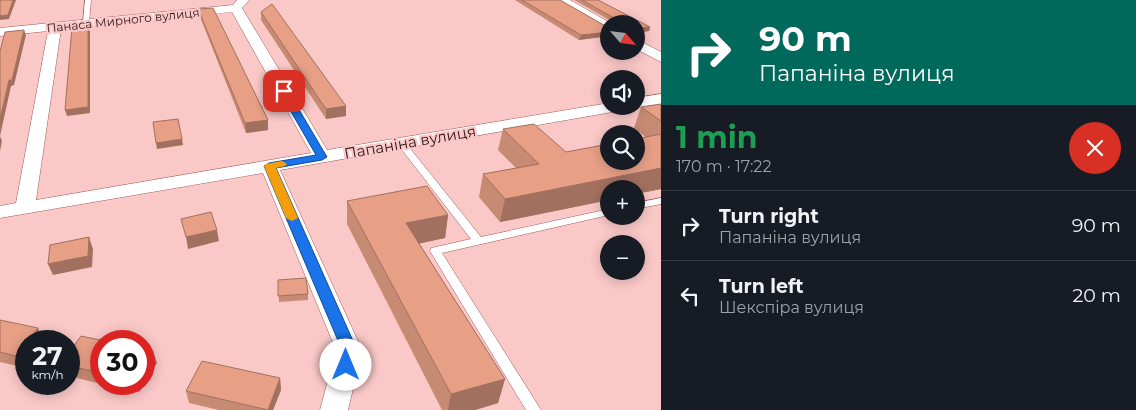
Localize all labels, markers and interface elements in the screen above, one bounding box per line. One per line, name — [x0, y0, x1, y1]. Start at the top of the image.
street label: Панаса Мирного вулиця — [46, 4, 200, 36]
north arrow — [600, 15, 645, 60]
map controls — [600, 15, 645, 280]
text: 90 m — [759, 17, 852, 60]
icon: right — [676, 20, 741, 85]
text: Папаніна вулиця — [759, 60, 955, 87]
pin — [263, 70, 305, 112]
button: sound — [600, 70, 645, 115]
icon: arrive — [270, 77, 298, 105]
text: 1 min — [676, 119, 757, 156]
street label: Папаніна вулиця — [343, 121, 477, 163]
button: close — [1069, 122, 1121, 174]
button: search — [600, 125, 645, 170]
text: 170 m · 17:22 — [676, 157, 772, 176]
button: + — [600, 180, 645, 225]
text: Turn right — [719, 205, 819, 228]
icon: right — [676, 212, 704, 240]
text: 90 m — [1072, 214, 1121, 237]
text: Папаніна вулиця — [719, 228, 861, 247]
button: − — [600, 235, 645, 280]
text: Turn left — [719, 275, 804, 298]
icon: left — [676, 282, 704, 310]
text: 20 m — [1073, 284, 1121, 307]
text: Шекспіра вулиця — [719, 298, 864, 317]
speed limit sign: 30 — [90, 330, 155, 395]
position arrow — [319, 338, 371, 390]
text: 27 — [32, 341, 63, 371]
text: km/h — [31, 367, 64, 382]

